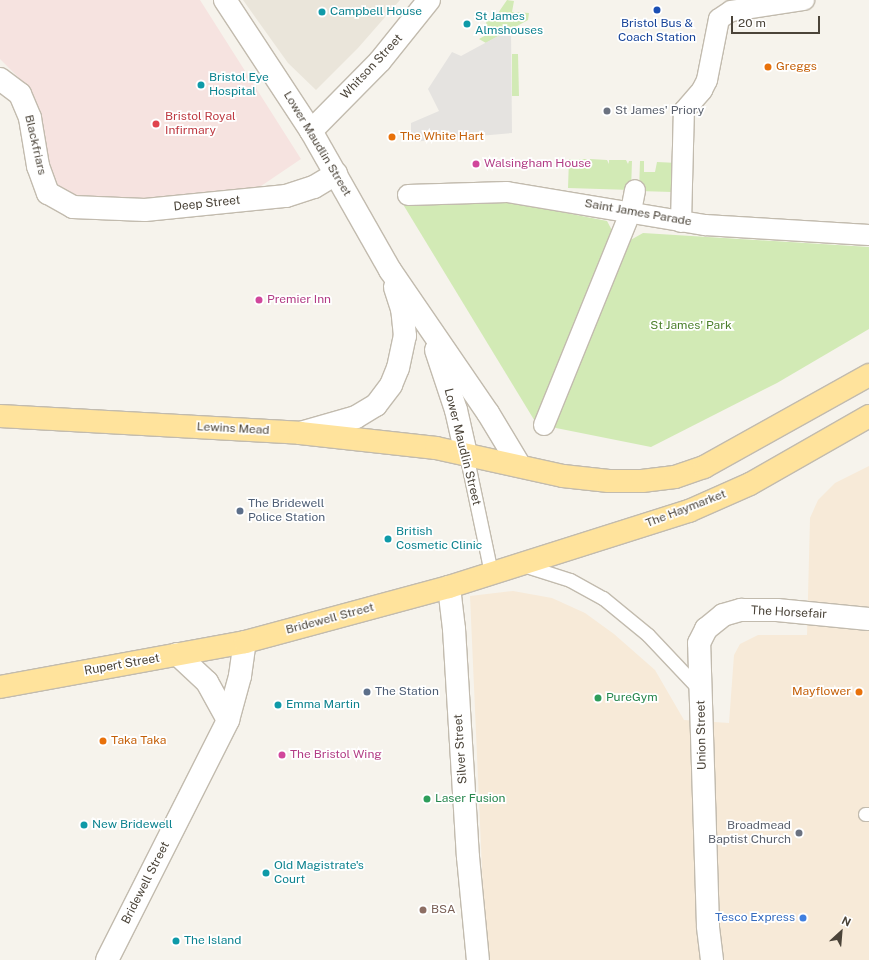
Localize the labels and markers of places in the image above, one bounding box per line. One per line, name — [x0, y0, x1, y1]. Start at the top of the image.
place label: Campbell House — [330, 5, 422, 19]
marker: Bristol Bus & Coach Station — [652, 5, 662, 15]
marker: Campbell House — [317, 7, 327, 17]
place label: St James Almshouses — [475, 10, 543, 38]
place label: Bristol Bus & Coach Station — [618, 17, 696, 45]
marker: St James Almshouses — [462, 19, 472, 29]
place label: Greggs — [776, 60, 817, 74]
marker: Greggs — [763, 62, 773, 72]
place label: Bristol Eye Hospital — [209, 71, 269, 99]
marker: Bristol Eye Hospital — [196, 80, 206, 90]
place label: St James' Priory — [615, 104, 704, 118]
marker: St James' Priory — [602, 106, 612, 116]
place label: Bristol Royal Infirmary — [165, 110, 236, 138]
marker: Bristol Royal Infirmary — [150, 118, 162, 130]
place label: The White Hart — [400, 130, 484, 144]
marker: The White Hart — [387, 132, 397, 142]
place label: Walsingham House — [484, 157, 591, 171]
marker: Walsingham House — [471, 159, 481, 169]
place label: Premier Inn — [267, 293, 331, 307]
marker: Premier Inn — [254, 295, 264, 305]
place label: The Bridewell Police Station — [248, 497, 325, 525]
marker: The Bridewell Police Station — [235, 506, 245, 516]
place label: British Cosmetic Clinic — [396, 525, 482, 553]
marker: British Cosmetic Clinic — [383, 534, 393, 544]
place label: The Station — [375, 685, 439, 699]
place label: Mayflower — [792, 685, 851, 699]
marker: The Station — [362, 687, 372, 697]
marker: Mayflower — [854, 687, 864, 697]
place label: PureGym — [606, 691, 658, 705]
marker: PureGym — [593, 693, 603, 703]
place label: Emma Martin — [286, 698, 360, 712]
marker: Emma Martin — [273, 700, 283, 710]
place label: Taka Taka — [111, 734, 166, 748]
marker: Taka Taka — [98, 736, 108, 746]
place label: The Bristol Wing — [290, 748, 382, 762]
marker: The Bristol Wing — [277, 750, 287, 760]
place label: Laser Fusion — [435, 792, 506, 806]
marker: Laser Fusion — [422, 794, 432, 804]
place label: New Bridewell — [92, 818, 173, 832]
place label: Broadmead Baptist Church — [708, 819, 791, 847]
marker: New Bridewell — [79, 820, 89, 830]
marker: Broadmead Baptist Church — [794, 828, 804, 838]
place label: Old Magistrate's Court — [274, 859, 364, 887]
marker: Old Magistrate's Court — [261, 868, 271, 878]
place label: BSA — [431, 903, 455, 917]
marker: BSA — [418, 905, 428, 915]
place label: Tesco Express — [715, 911, 795, 925]
marker: Tesco Express — [798, 913, 808, 923]
place label: The Island — [184, 934, 242, 948]
marker: The Island — [171, 936, 181, 946]

